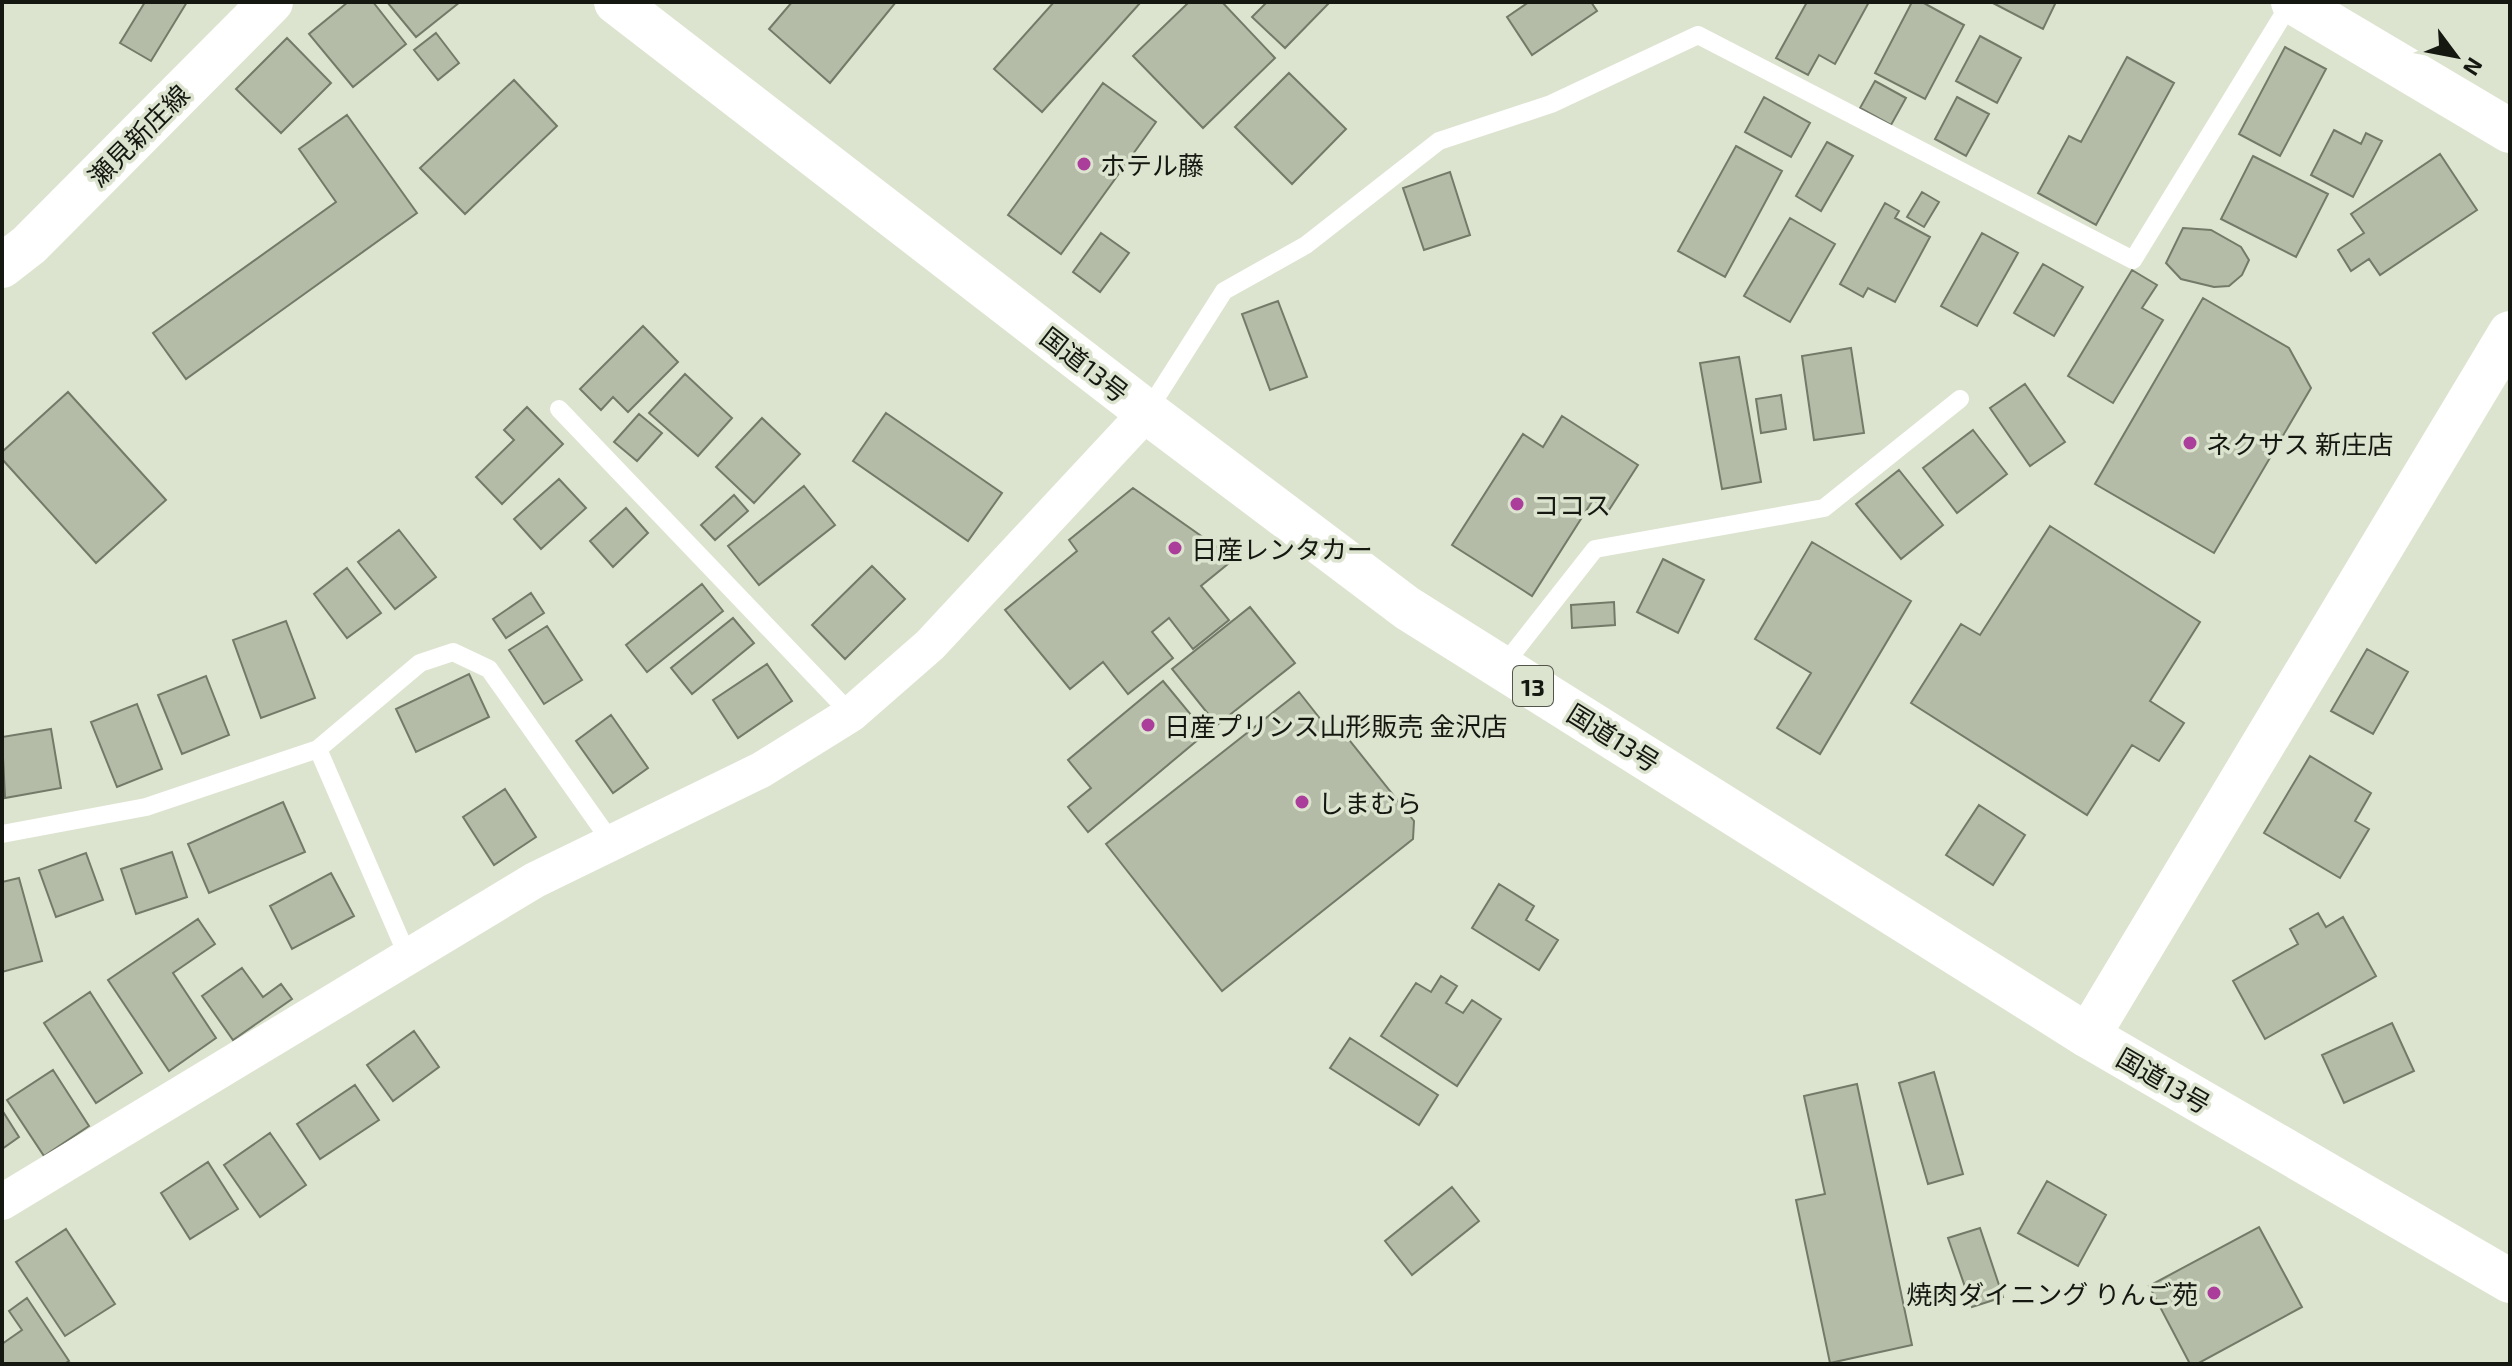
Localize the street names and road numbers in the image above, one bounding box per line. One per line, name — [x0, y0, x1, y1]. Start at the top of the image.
street label: 瀬見新庄線 — [81, 78, 195, 192]
street label: 国道13号 — [1035, 320, 1135, 408]
road number: 13 — [1513, 666, 1553, 706]
street label: 国道13号 — [1562, 697, 1666, 777]
street label: 国道13号 — [2112, 1041, 2216, 1119]

